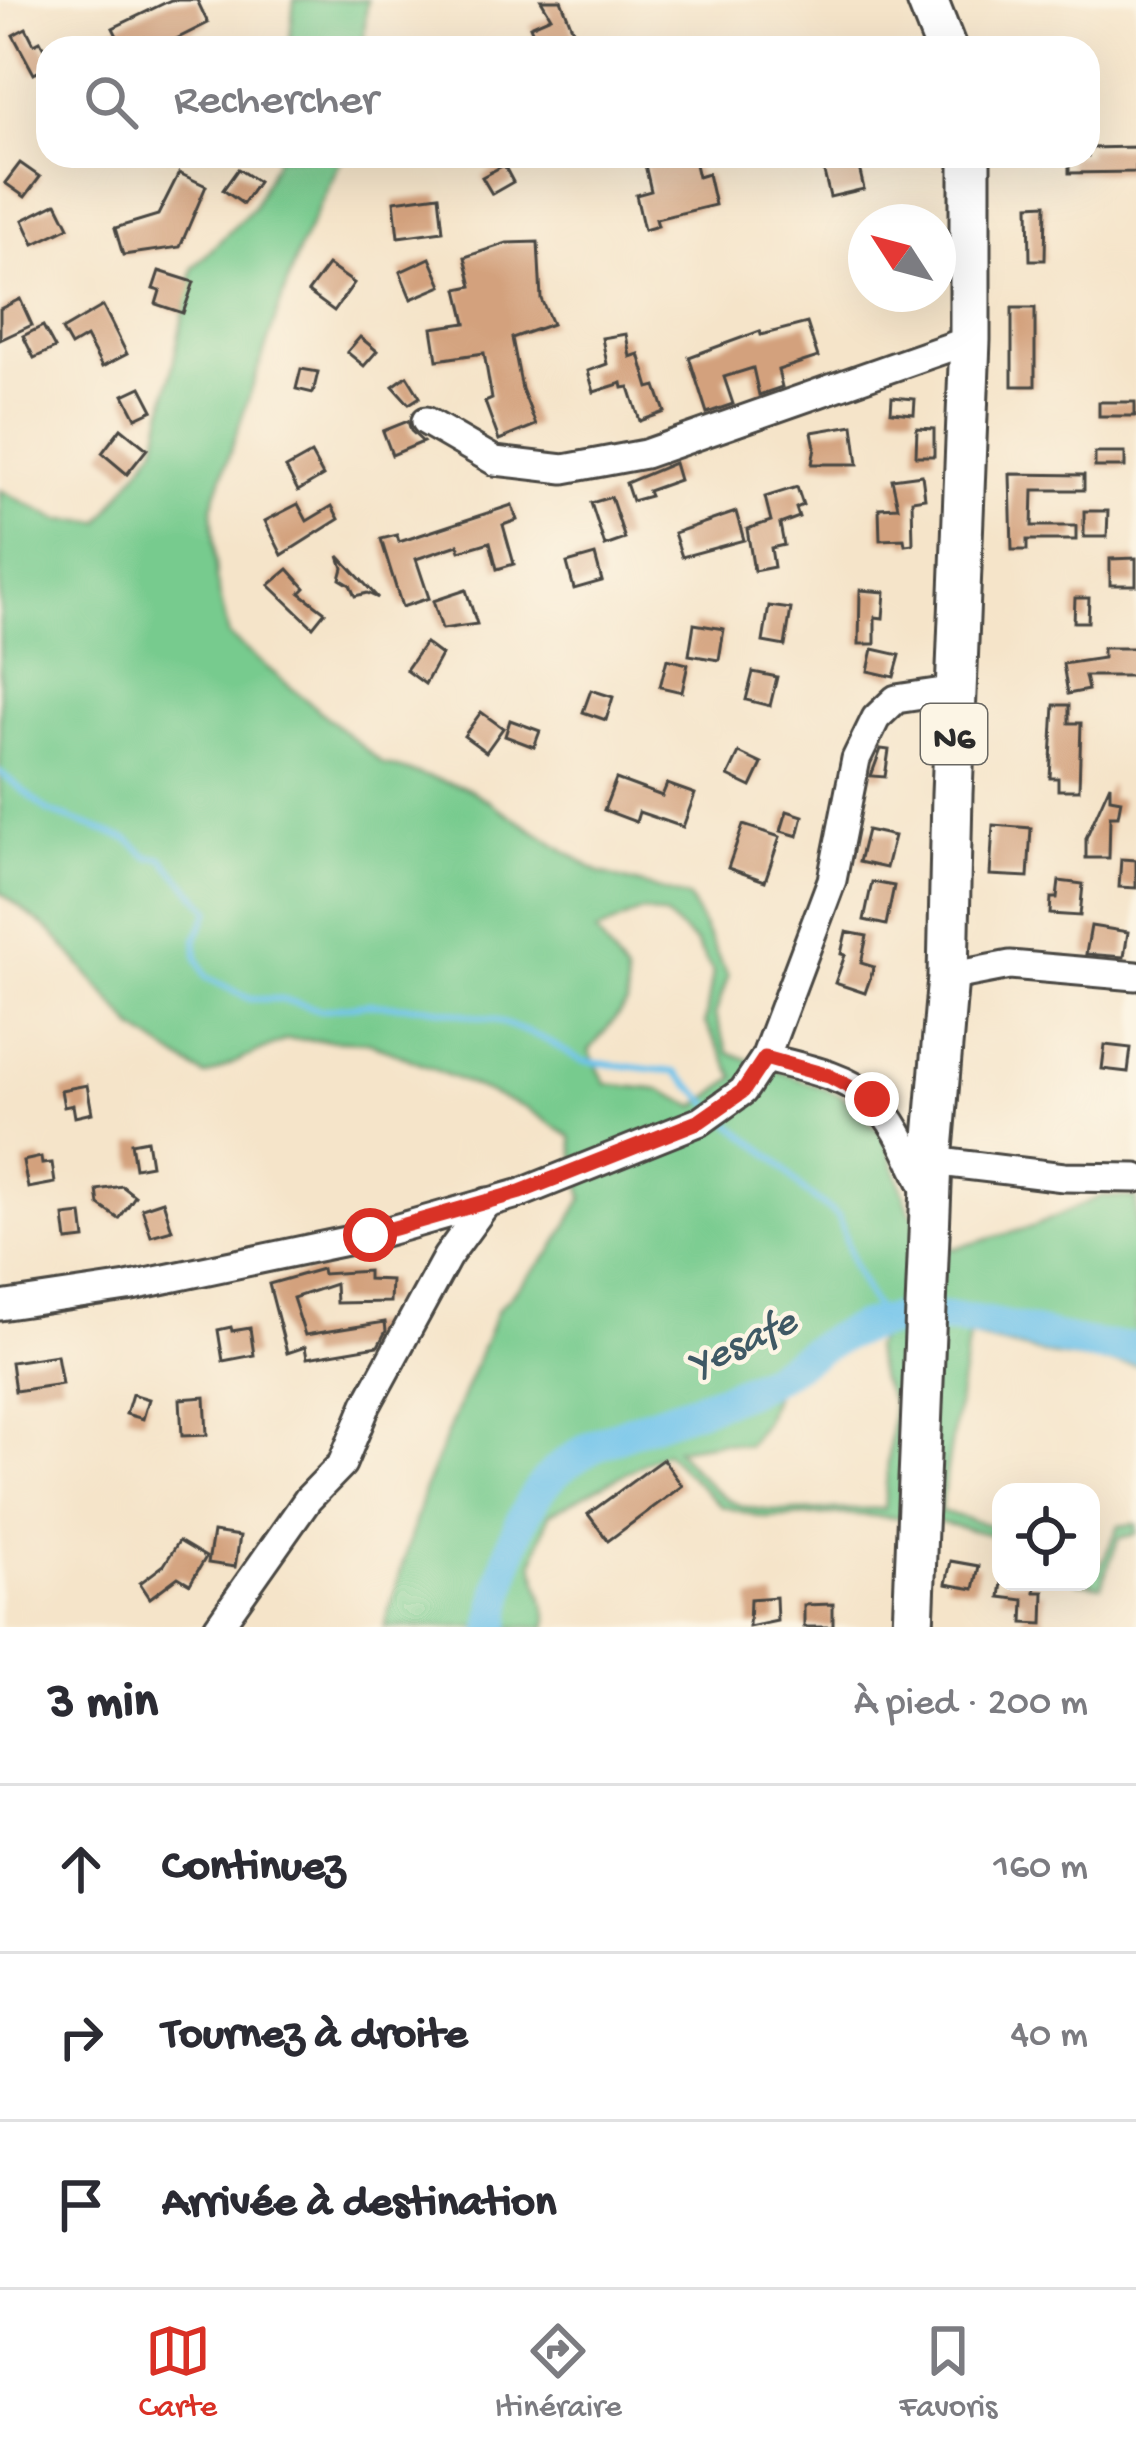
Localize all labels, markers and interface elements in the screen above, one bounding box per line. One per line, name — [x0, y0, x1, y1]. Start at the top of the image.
search box — [36, 36, 1100, 168]
icon: search — [78, 69, 144, 135]
text: Rechercher — [174, 76, 378, 129]
north arrow — [848, 204, 956, 312]
road number: N6 — [921, 704, 987, 764]
route end — [845, 1072, 899, 1126]
route start — [343, 1208, 397, 1262]
water label: Yesafe — [681, 1299, 807, 1392]
map controls — [992, 1483, 1100, 1591]
button: locate — [992, 1483, 1100, 1591]
text: 3 min — [48, 1675, 158, 1735]
text: À pied · 200 m — [854, 1682, 1088, 1728]
icon: ahead — [48, 1836, 114, 1902]
text: Continuez — [162, 1842, 345, 1895]
text: 160 m — [993, 1846, 1088, 1892]
icon: right — [48, 2004, 114, 2070]
text: Tournez à droite — [162, 2010, 467, 2063]
text: 40 m — [1010, 2014, 1088, 2060]
icon: arrive — [48, 2172, 114, 2238]
text: Arrivée à destination — [162, 2178, 556, 2231]
tab: Carte — [139, 2318, 217, 2428]
tab: Itinéraire — [495, 2318, 622, 2428]
tab: Favoris — [899, 2318, 997, 2428]

